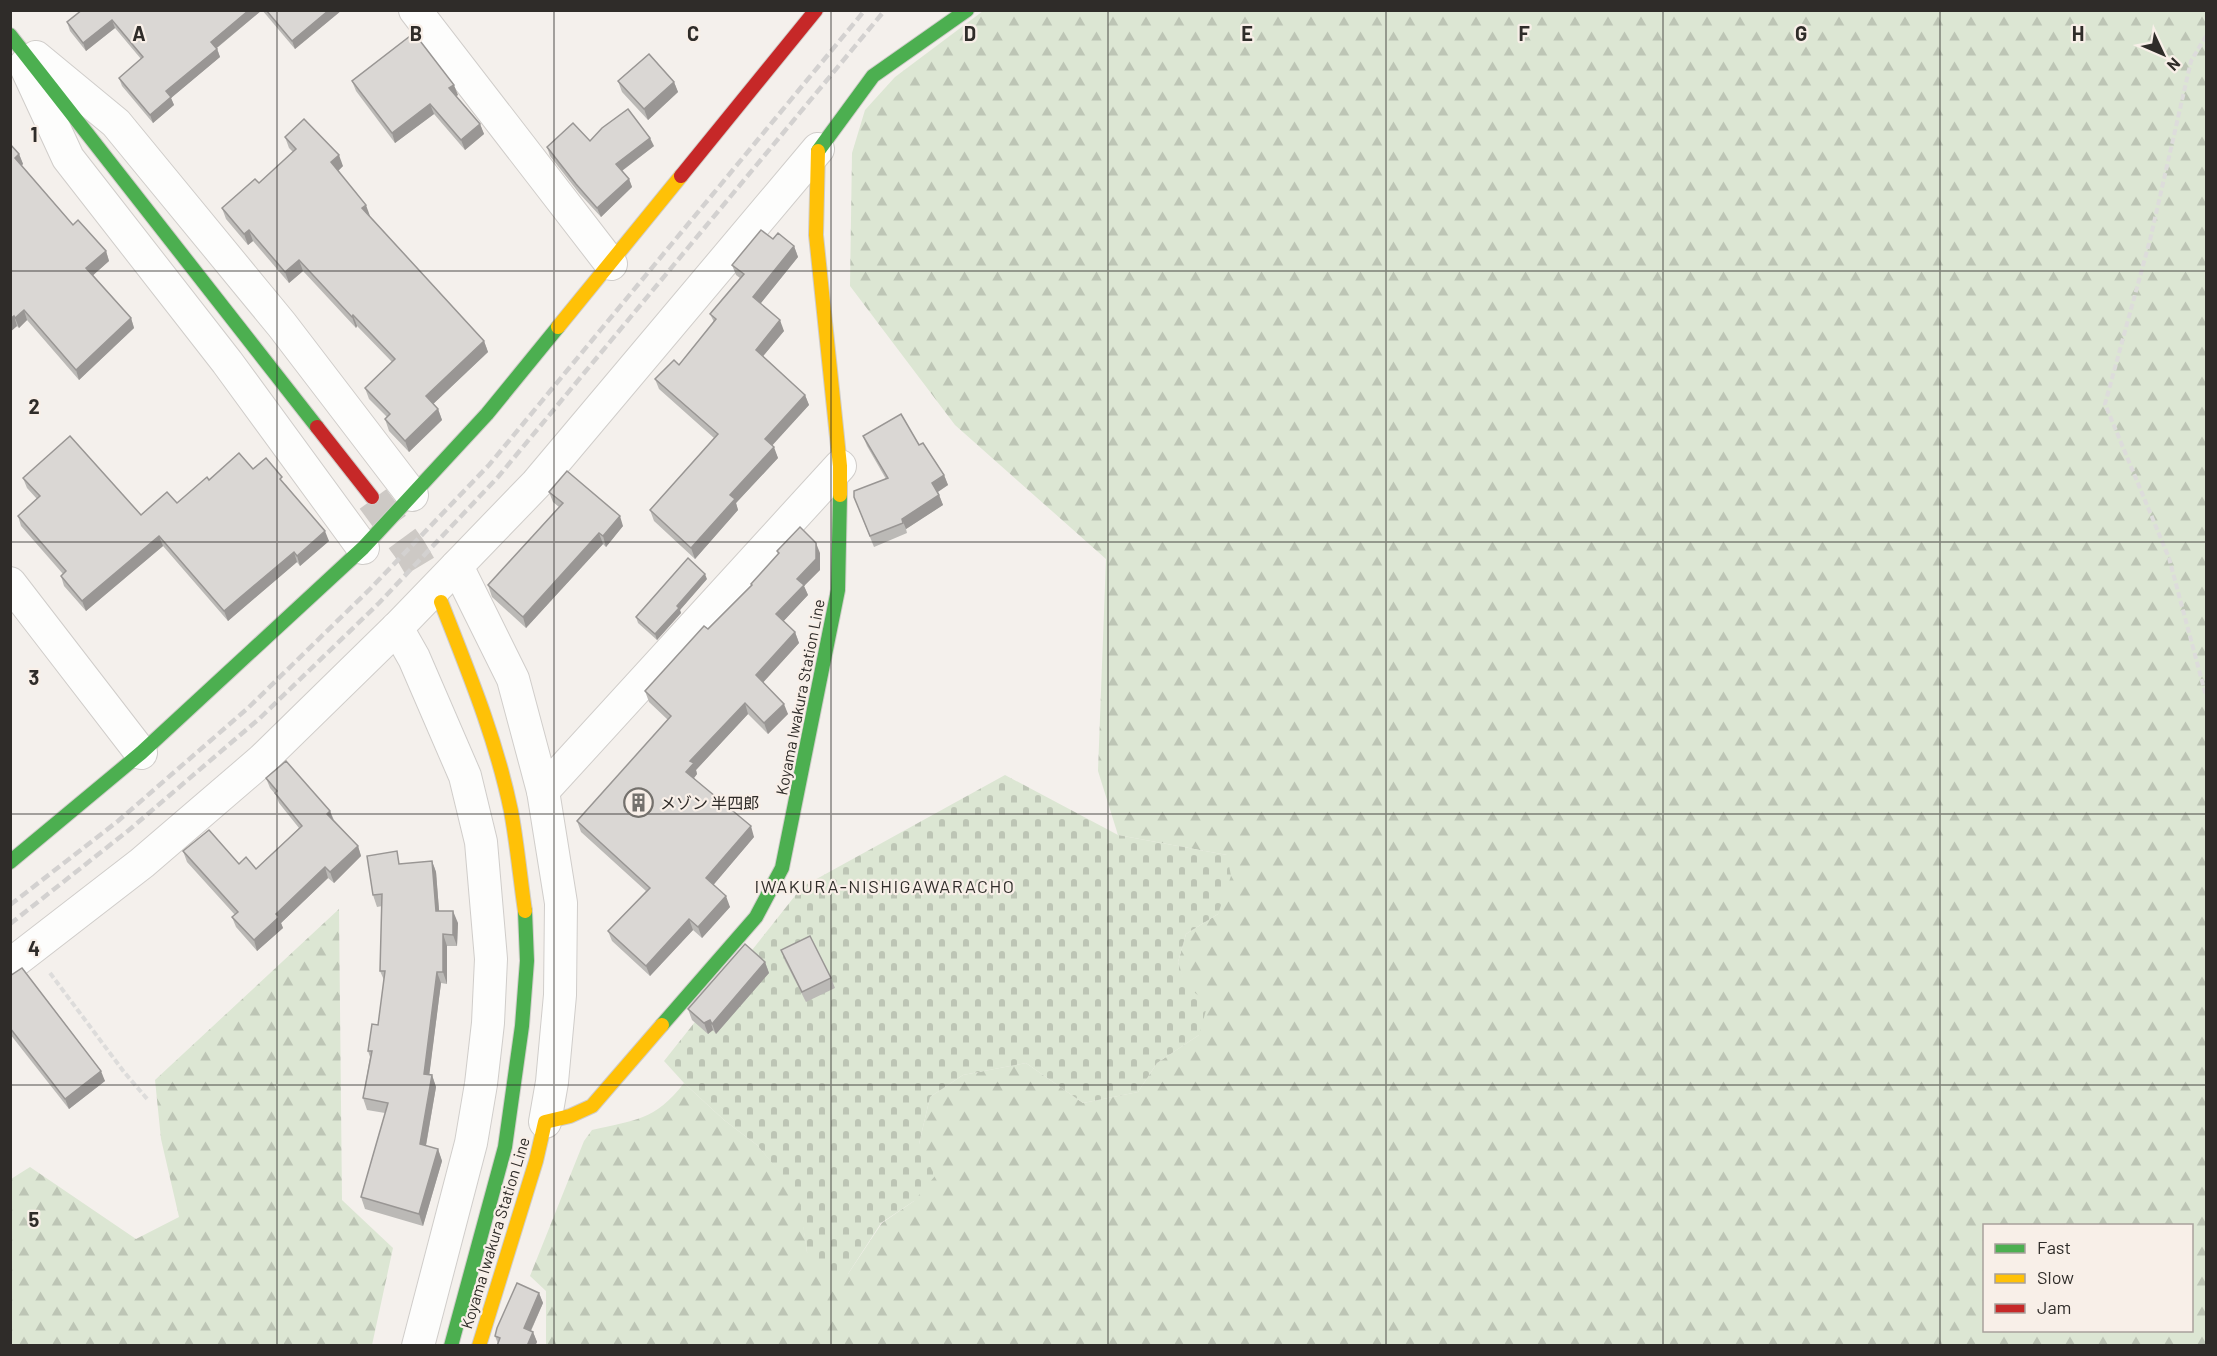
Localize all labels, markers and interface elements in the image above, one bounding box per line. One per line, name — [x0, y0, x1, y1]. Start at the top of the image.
text: A — [132, 21, 146, 45]
text: B — [410, 21, 422, 45]
text: C — [687, 21, 699, 45]
text: D — [964, 21, 976, 45]
text: E — [1241, 21, 1253, 45]
text: F — [1518, 21, 1530, 45]
text: G — [1795, 21, 1807, 45]
text: H — [2072, 21, 2084, 45]
north arrow — [2133, 24, 2193, 84]
text: N — [2164, 54, 2185, 75]
text: 1 — [30, 122, 38, 146]
text: 2 — [28, 394, 40, 418]
street label: Koyama Iwakura Station Line — [771, 597, 828, 797]
text: 3 — [29, 665, 39, 689]
building icon: メゾン 半四郎 — [623, 787, 655, 819]
place label: メゾン 半四郎 — [660, 793, 759, 812]
district label: IWAKURA-NISHIGAWARACHO — [754, 875, 1016, 897]
text: 4 — [28, 936, 40, 960]
street label: Koyama Iwakura Station Line — [456, 1135, 533, 1331]
text: 5 — [29, 1207, 40, 1231]
legend — [1983, 1224, 2193, 1332]
text: Fast — [2037, 1236, 2071, 1258]
text: Slow — [2037, 1266, 2074, 1288]
text: Jam — [2037, 1296, 2071, 1318]

